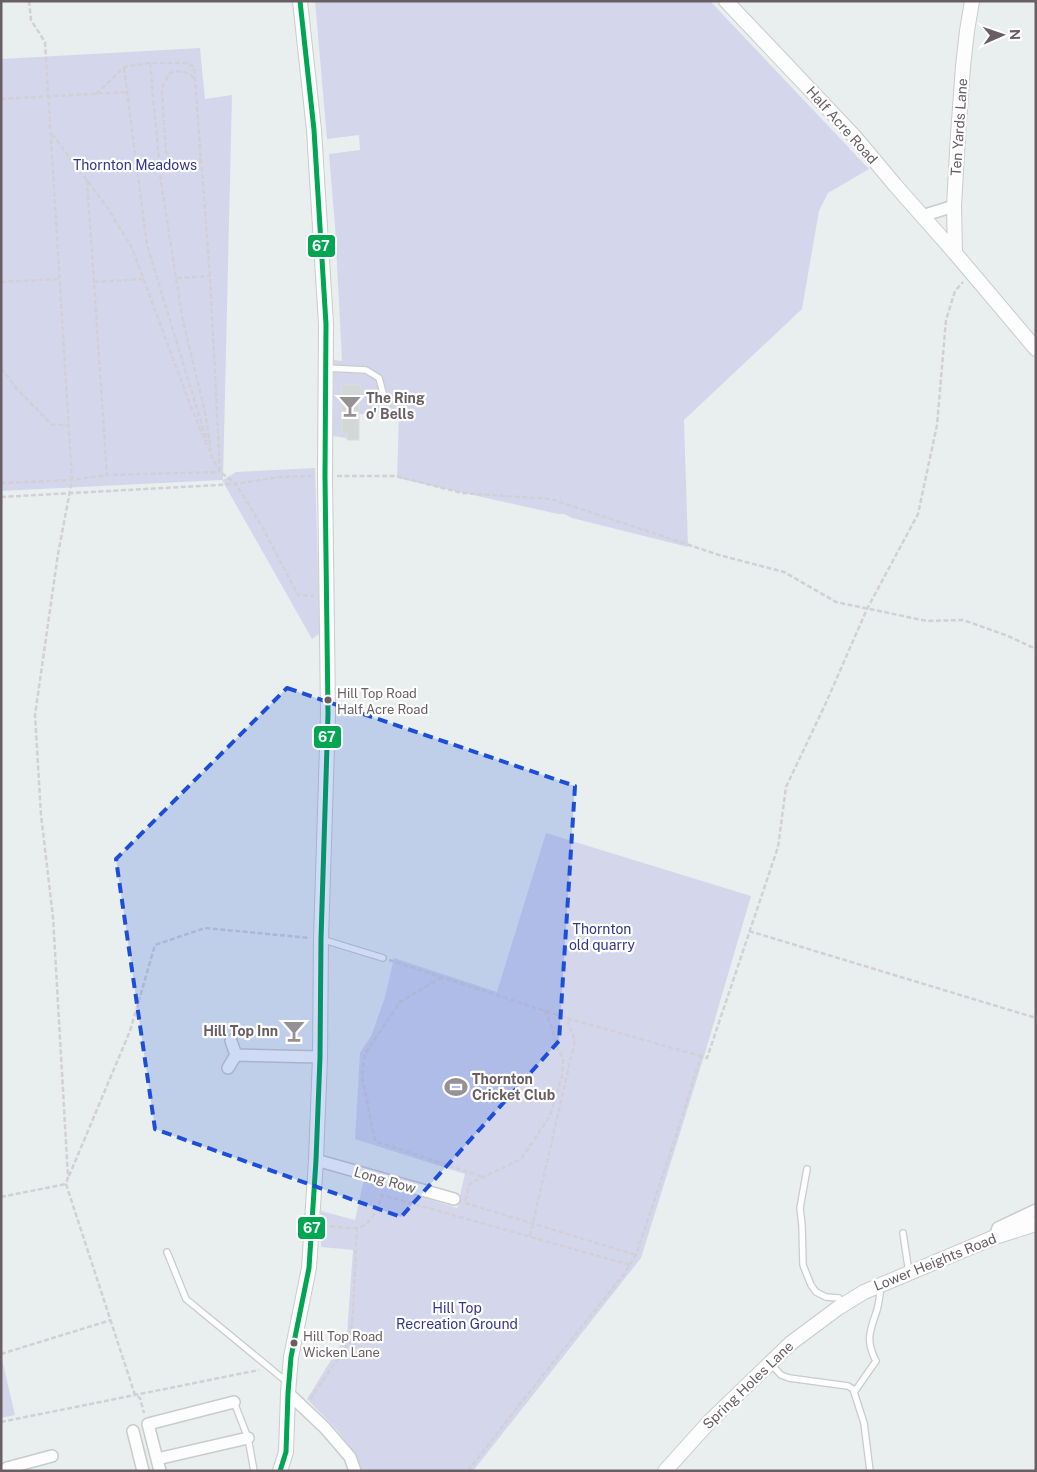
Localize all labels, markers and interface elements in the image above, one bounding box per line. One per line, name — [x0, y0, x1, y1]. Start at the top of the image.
north arrow — [977, 10, 1027, 60]
text: N — [1007, 29, 1023, 40]
street label: Ten Yards Lane — [948, 78, 970, 176]
street label: Half Acre Road — [803, 83, 881, 167]
park label: Thornton Meadows — [73, 157, 197, 173]
line badge: 67 — [307, 234, 336, 258]
text: 67 — [312, 238, 330, 254]
place label: The Ring o' Bells — [366, 390, 425, 422]
bar icon: The Ring o' Bells — [337, 393, 363, 419]
place label: Hill Top Road Half Acre Road — [337, 686, 428, 717]
marker: Hill Top Road Half Acre Road — [323, 695, 333, 705]
line badge: 67 — [313, 725, 342, 749]
text: 67 — [318, 729, 336, 745]
park label: Thornton old quarry — [569, 921, 636, 953]
bar icon: Hill Top Inn — [281, 1018, 307, 1044]
place label: Hill Top Inn — [203, 1023, 278, 1039]
place label: Thornton Cricket Club — [472, 1071, 555, 1103]
sports icon: Thornton Cricket Club — [443, 1074, 469, 1100]
street label: Long Row — [352, 1164, 418, 1197]
line badge: 67 — [297, 1216, 326, 1240]
text: 67 — [303, 1220, 321, 1236]
street label: Lower Heights Road — [871, 1230, 999, 1294]
park label: Hill Top Recreation Ground — [396, 1300, 518, 1332]
place label: Hill Top Road Wicken Lane — [303, 1329, 383, 1360]
marker: Hill Top Road Wicken Lane — [289, 1338, 299, 1348]
street label: Spring Holes Lane — [700, 1338, 797, 1432]

